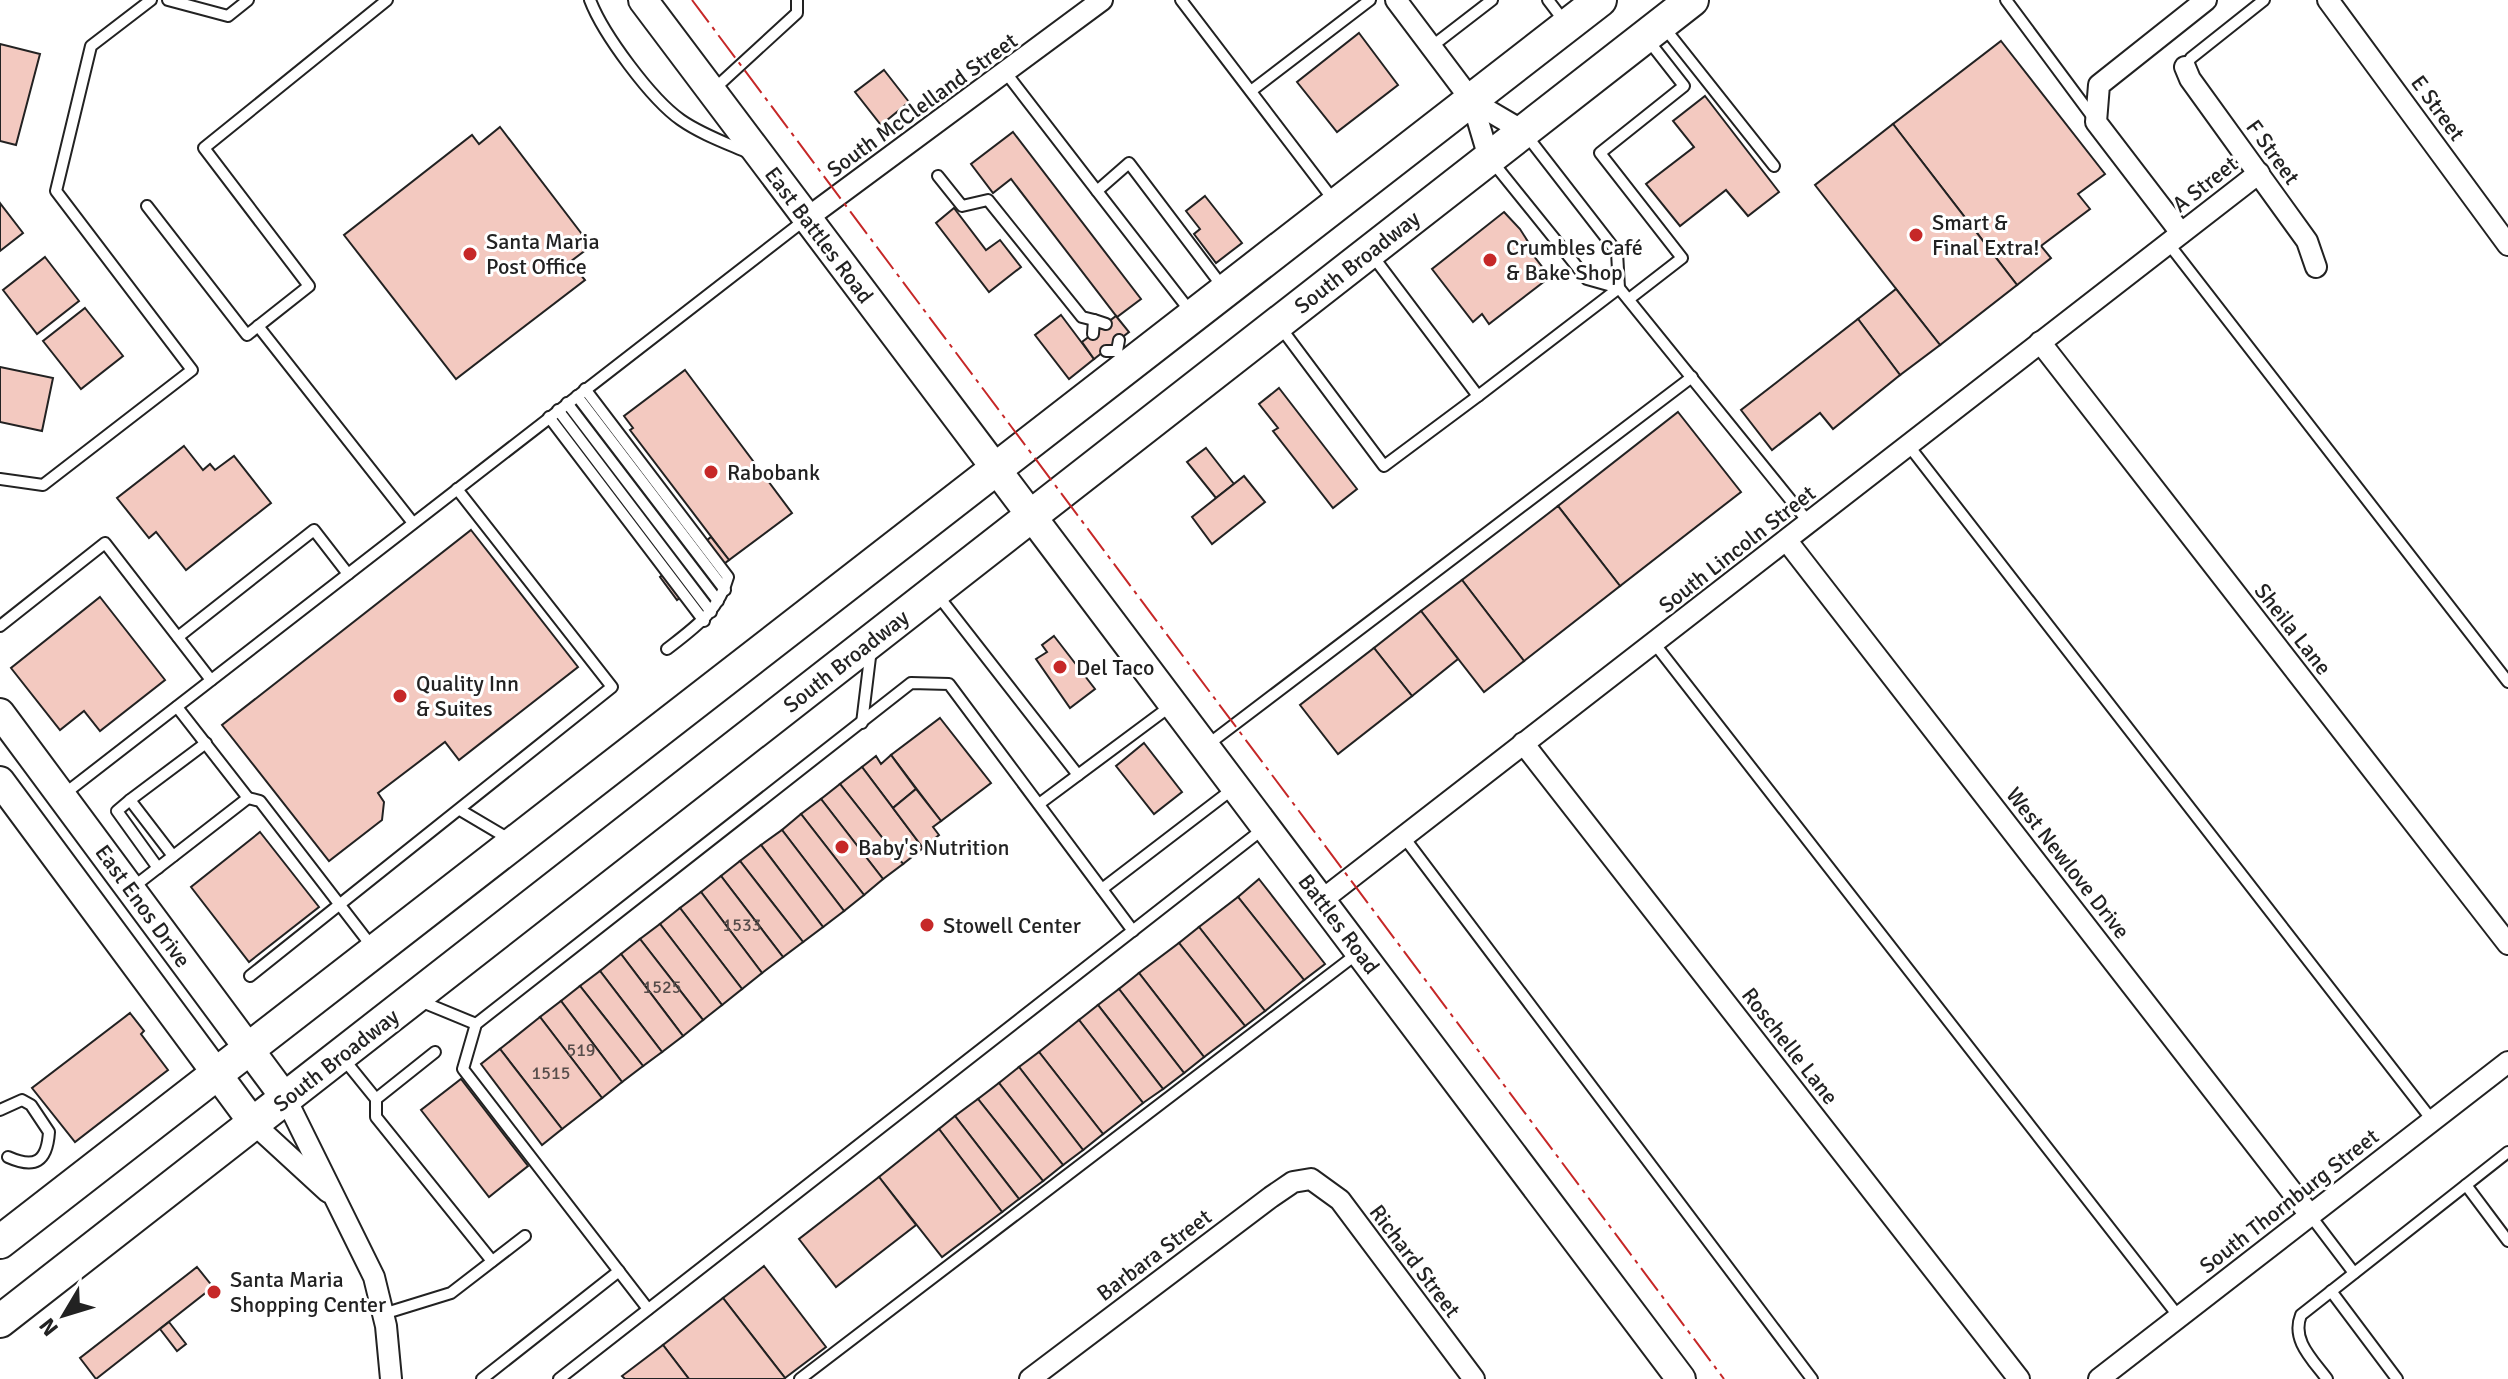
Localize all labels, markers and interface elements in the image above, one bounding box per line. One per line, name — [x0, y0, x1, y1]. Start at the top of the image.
street label: South McClelland Street — [822, 27, 1023, 183]
street label: E Street — [2405, 70, 2471, 146]
street label: F Street — [2240, 114, 2306, 190]
street label: A Street — [2167, 150, 2243, 218]
street label: East Battles Road — [759, 161, 879, 309]
street label: South Broadway — [1289, 204, 1426, 319]
place label: Smart & Final Extra! — [1932, 209, 2040, 261]
marker: Smart & Final Extra! — [1907, 226, 1925, 244]
place label: Santa Maria Post Office — [486, 228, 600, 280]
place label: Crumbles Café & Bake Shop — [1506, 234, 1643, 286]
marker: Santa Maria Post Office — [461, 245, 479, 263]
marker: Crumbles Café & Bake Shop — [1481, 251, 1499, 269]
place label: Rabobank — [727, 459, 820, 486]
marker: Rabobank — [702, 463, 720, 481]
street label: South Lincoln Street — [1653, 479, 1821, 619]
street label: Sheila Lane — [2249, 578, 2337, 680]
street label: South Broadway — [778, 603, 915, 718]
place label: Del Taco — [1076, 654, 1155, 681]
marker: Del Taco — [1051, 658, 1069, 676]
place label: Quality Inn & Suites — [416, 670, 519, 722]
marker: Quality Inn & Suites — [391, 687, 409, 705]
street label: West Newlove Drive — [2000, 782, 2136, 944]
place label: Baby's Nutrition — [858, 834, 1010, 861]
marker: Baby's Nutrition — [833, 838, 851, 856]
street label: East Enos Drive — [89, 839, 197, 973]
street label: Battles Road — [1293, 869, 1385, 979]
place label: Stowell Center — [943, 912, 1081, 939]
house number: 1533 — [723, 914, 761, 936]
marker: Stowell Center — [918, 916, 936, 934]
house number: 1525 — [643, 976, 681, 998]
street label: Roschelle Lane — [1736, 982, 1844, 1110]
street label: South Broadway — [268, 1002, 405, 1117]
house number: 519 — [566, 1039, 596, 1061]
house number: 1515 — [532, 1062, 570, 1084]
street label: South Thornburg Street — [2194, 1123, 2384, 1279]
street label: Richard Street — [1364, 1199, 1466, 1323]
street label: Barbara Street — [1091, 1203, 1217, 1307]
place label: Santa Maria Shopping Center — [230, 1266, 386, 1318]
north arrow — [24, 1275, 104, 1355]
marker: Santa Maria Shopping Center — [205, 1283, 223, 1301]
text: N — [33, 1313, 64, 1341]

